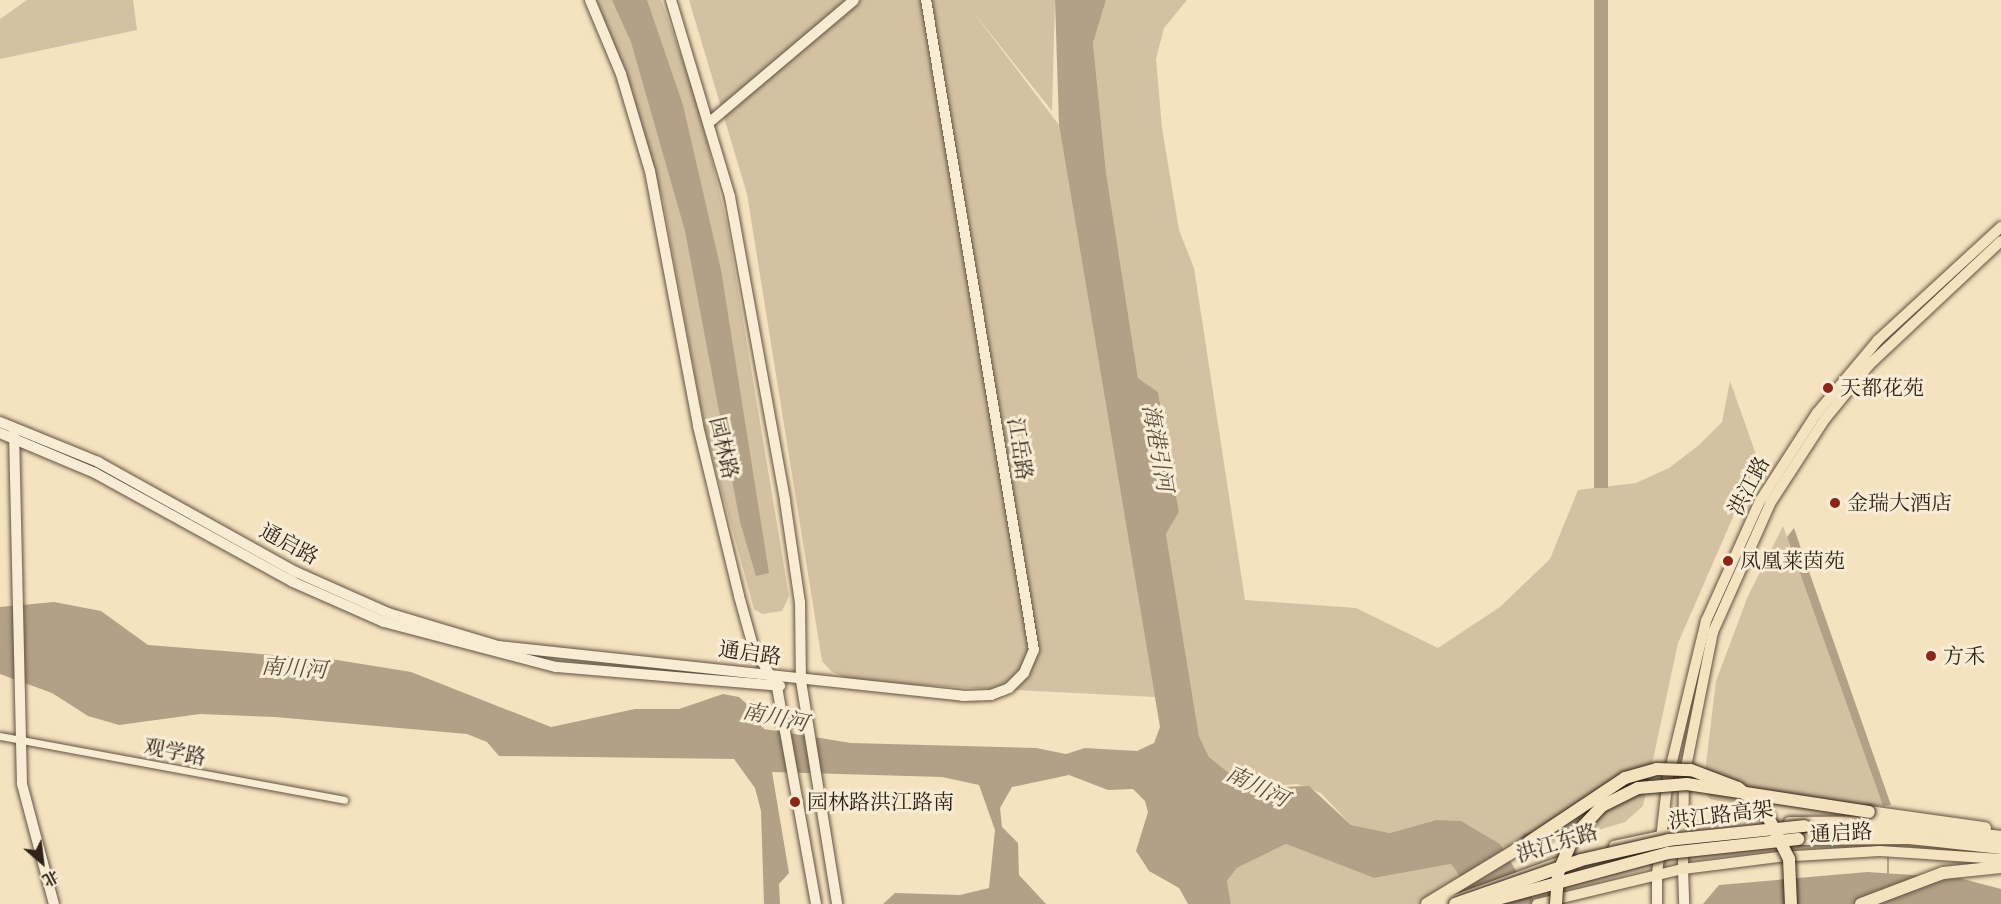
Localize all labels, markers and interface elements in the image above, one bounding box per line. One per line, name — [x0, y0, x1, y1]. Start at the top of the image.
place label: 天都花苑 — [1840, 375, 1924, 401]
marker: 天都花苑 — [1821, 381, 1835, 395]
water label: 海港引河 — [1136, 402, 1178, 494]
street label: 园林路 — [705, 414, 743, 482]
street label: 江岳路 — [1003, 416, 1037, 482]
street label: 洪江路 — [1723, 452, 1775, 520]
place label: 金瑞大酒店 — [1847, 490, 1952, 516]
marker: 金瑞大酒店 — [1828, 496, 1842, 510]
street label: 通启路 — [255, 518, 323, 570]
place label: 凤凰莱茵苑 — [1740, 548, 1845, 574]
marker: 凤凰莱茵苑 — [1721, 554, 1735, 568]
street label: 通启路 — [717, 636, 783, 670]
place label: 方禾 — [1943, 643, 1985, 669]
marker: 方禾 — [1924, 649, 1938, 663]
water label: 南川河 — [260, 654, 328, 684]
water label: 南川河 — [740, 698, 810, 738]
street label: 观学路 — [142, 734, 208, 770]
water label: 南川河 — [1222, 761, 1292, 813]
place label: 园林路洪江路南 — [807, 789, 954, 815]
marker: 园林路洪江路南 — [788, 795, 802, 809]
street label: 洪江路高架 — [1667, 796, 1775, 834]
street label: 洪江东路 — [1513, 819, 1601, 867]
street label: 通启路 — [1809, 819, 1873, 847]
north arrow — [12, 832, 72, 892]
text: 北 — [39, 866, 62, 890]

